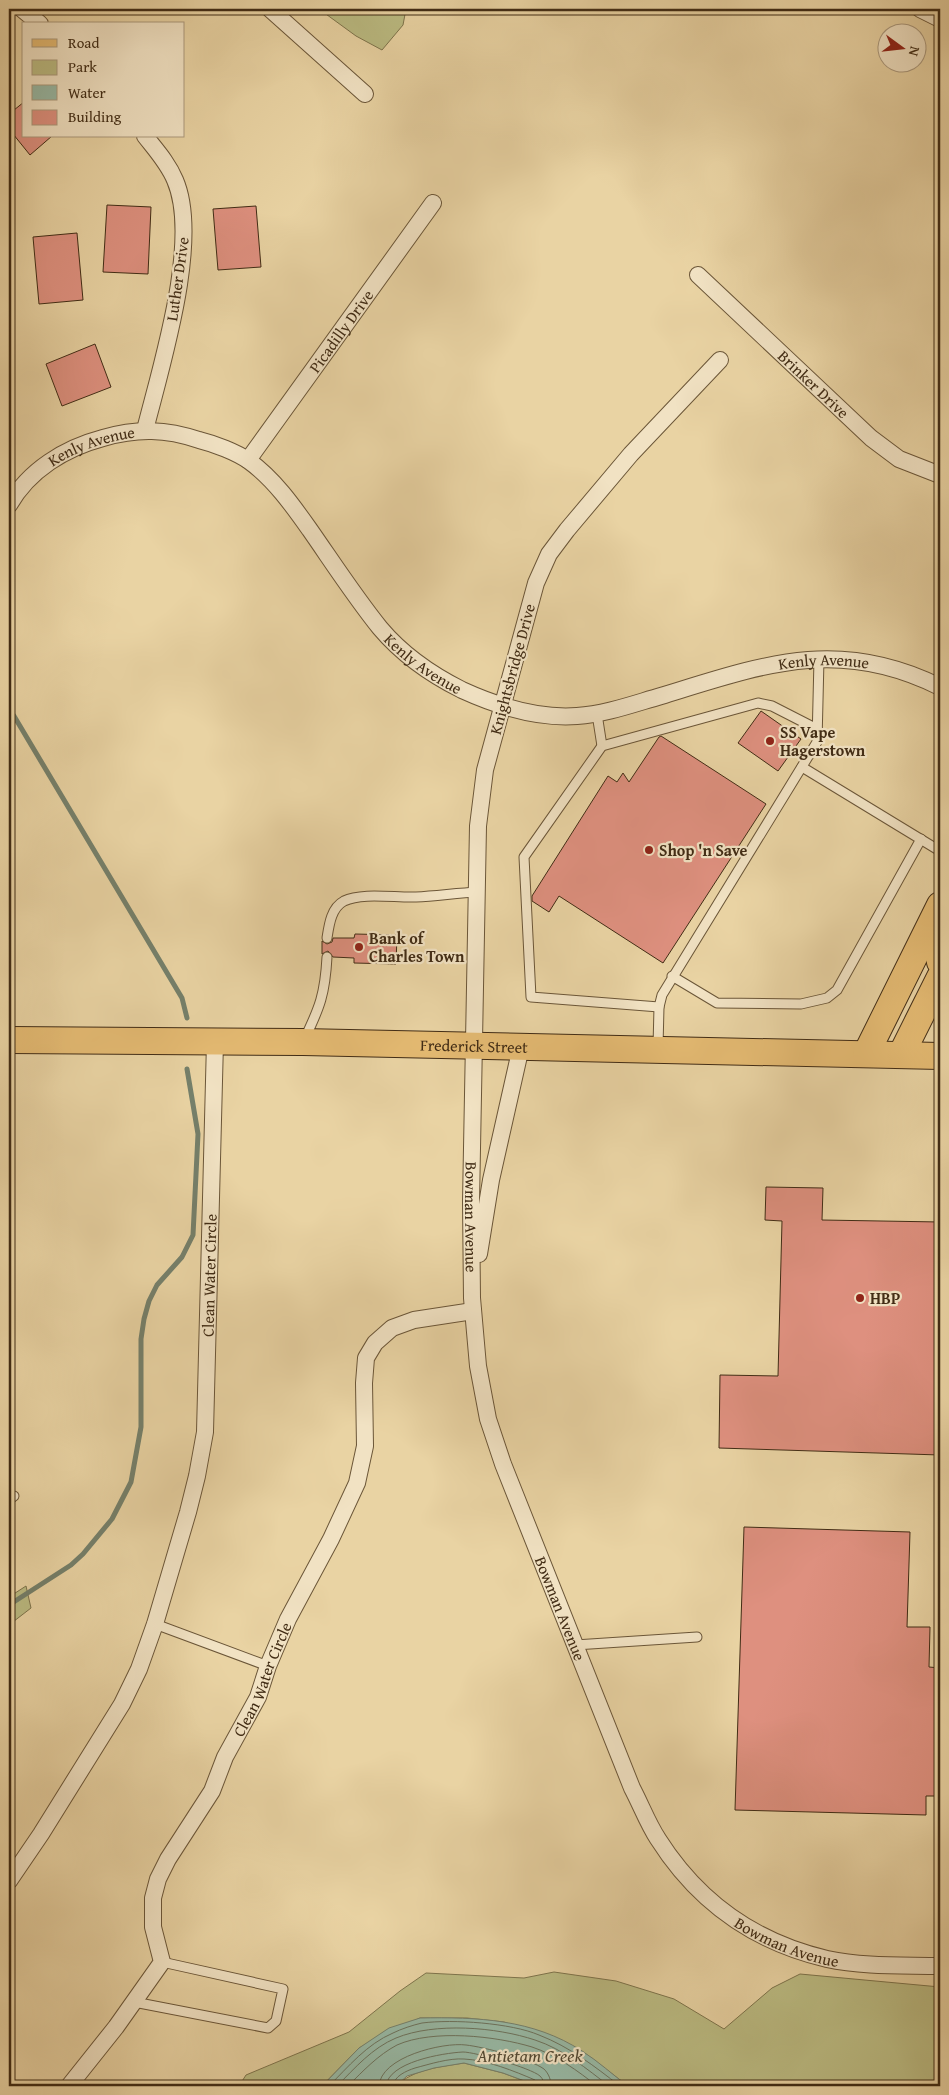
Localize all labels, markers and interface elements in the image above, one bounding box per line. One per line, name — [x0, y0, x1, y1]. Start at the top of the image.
legend — [22, 22, 185, 138]
north arrow — [876, 22, 926, 72]
text: Road — [68, 32, 99, 53]
text: N — [904, 44, 925, 59]
text: Park — [68, 56, 97, 77]
text: Water — [68, 82, 106, 103]
text: Building — [68, 106, 122, 127]
street label: Luther Drive — [159, 235, 195, 323]
street label: Picadilly Drive — [303, 284, 379, 377]
street label: Brinker Drive — [773, 344, 855, 424]
street label: Kenly Avenue — [43, 420, 136, 472]
street label: Knightsbridge Drive — [483, 601, 541, 737]
street label: Kenly Avenue — [379, 628, 466, 700]
street label: Kenly Avenue — [776, 647, 871, 676]
place label: SS Vape Hagerstown — [780, 720, 866, 762]
marker: SS Vape Hagerstown — [764, 735, 776, 747]
place label: Shop 'n Save — [659, 838, 748, 862]
marker: Shop 'n Save — [643, 844, 655, 856]
place label: Bank of Charles Town — [369, 926, 465, 968]
marker: Bank of Charles Town — [353, 941, 365, 953]
street label: Frederick Street — [420, 1033, 528, 1059]
street label: Bowman Avenue — [459, 1162, 484, 1273]
street label: Clean Water Circle — [195, 1214, 223, 1337]
place label: HBP — [870, 1286, 900, 1310]
marker: HBP — [854, 1292, 866, 1304]
street label: Bowman Avenue — [529, 1553, 592, 1664]
street label: Clean Water Circle — [226, 1618, 297, 1741]
street label: Bowman Avenue — [730, 1911, 841, 1973]
water label: Antietam Creek — [476, 2042, 584, 2069]

